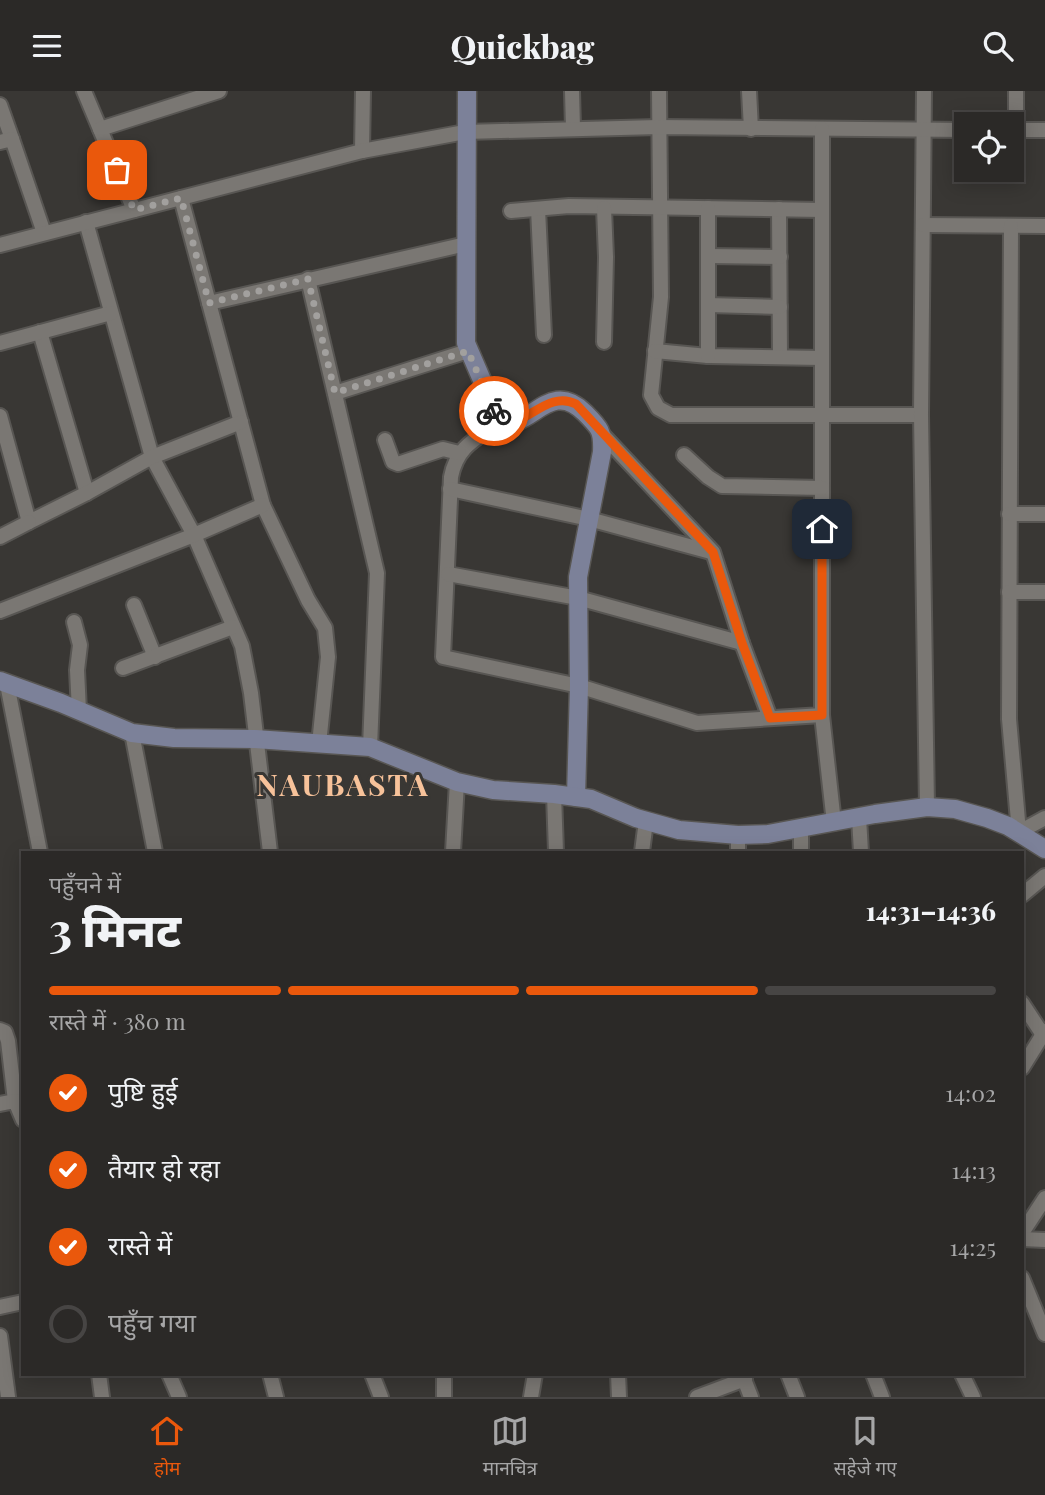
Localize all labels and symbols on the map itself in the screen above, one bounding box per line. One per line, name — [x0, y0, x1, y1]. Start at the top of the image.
pin — [87, 140, 147, 200]
courier — [459, 376, 529, 446]
pin — [792, 499, 852, 559]
district label: NAUBASTA — [256, 764, 430, 804]

